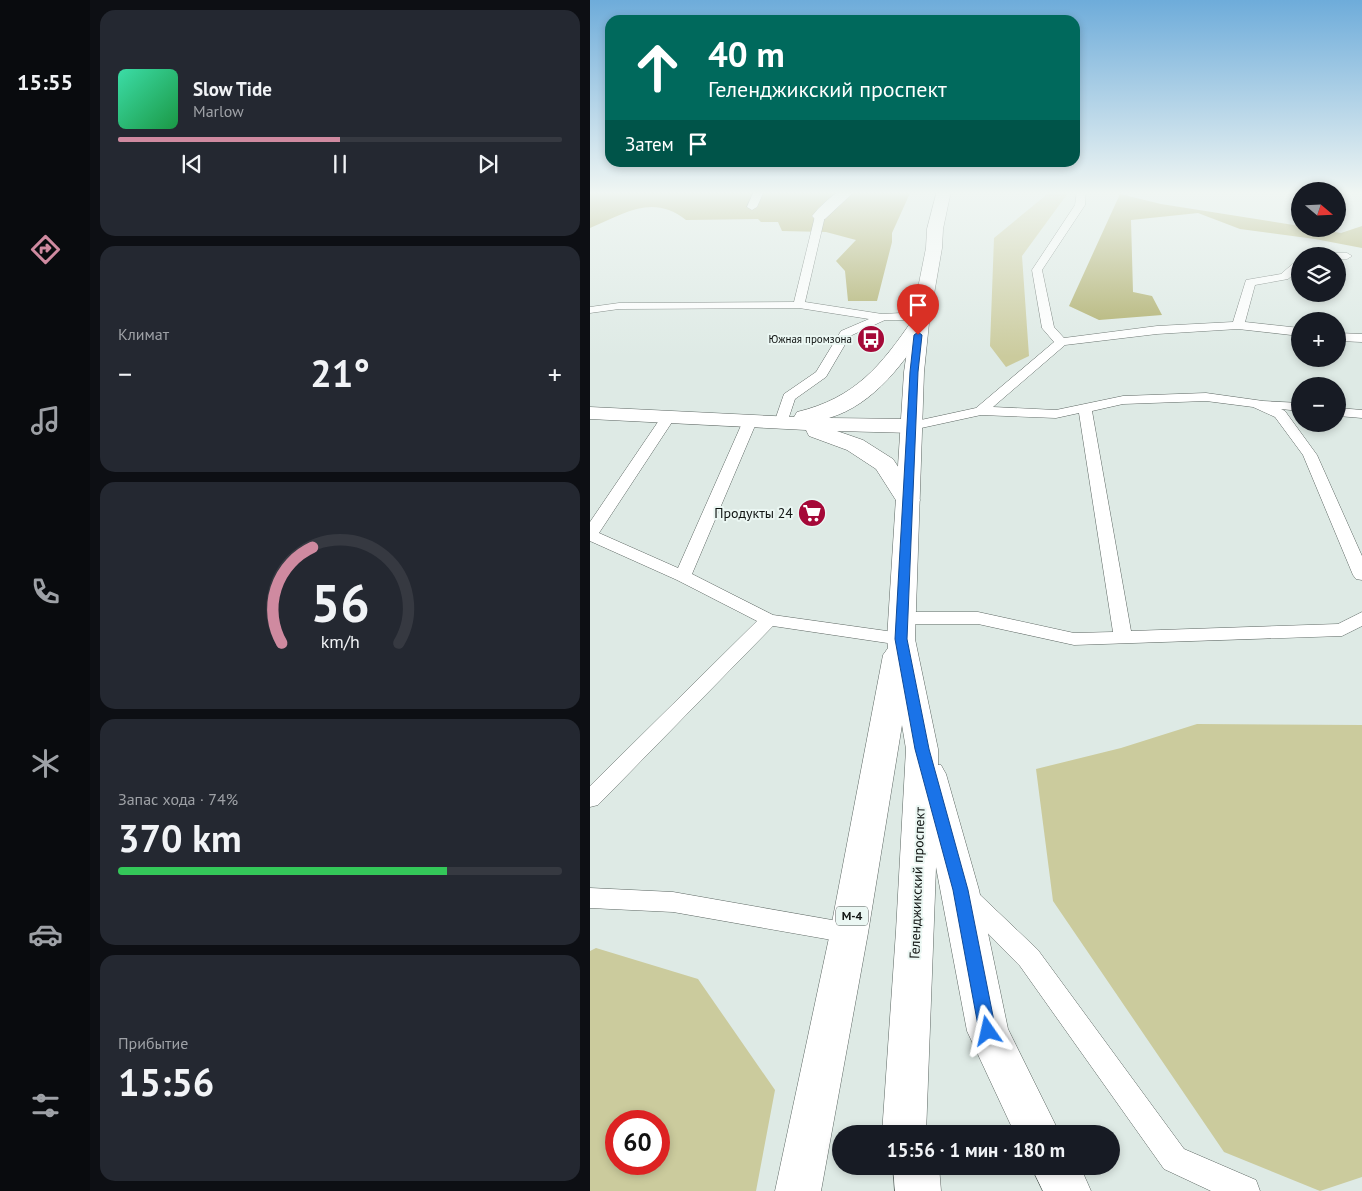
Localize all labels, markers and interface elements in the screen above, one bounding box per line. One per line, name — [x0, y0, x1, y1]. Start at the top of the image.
text: 40 m — [708, 31, 785, 77]
icon: ahead — [625, 35, 690, 100]
text: 15:55 — [17, 68, 73, 96]
text: Геленджикский проспект — [708, 75, 947, 103]
text: Slow Tide — [193, 77, 272, 101]
text: Marlow — [193, 101, 244, 121]
icon: arrive — [684, 130, 712, 158]
text: Затем — [625, 132, 674, 156]
icon: previous — [178, 150, 206, 178]
icon: pause — [326, 150, 354, 178]
icon: next — [474, 150, 502, 178]
north arrow — [1291, 182, 1346, 238]
map controls — [1291, 182, 1346, 432]
icon: directions — [28, 232, 63, 267]
button: layers — [1291, 247, 1346, 302]
pin — [897, 284, 939, 335]
icon: arrive — [904, 291, 932, 319]
button: + — [1291, 312, 1346, 367]
text: Климат — [118, 324, 169, 344]
bus stop icon: Южная промзона — [856, 324, 886, 354]
place label: Южная промзона — [768, 332, 852, 346]
text: 21° — [310, 348, 370, 397]
text: − — [118, 355, 132, 392]
text: + — [548, 355, 562, 392]
button: − — [1291, 377, 1346, 432]
icon: music — [28, 403, 63, 438]
supermarket icon: Продукты 24 — [797, 498, 827, 528]
place label: Продукты 24 — [714, 504, 793, 522]
text: 56 — [311, 569, 369, 636]
icon: phone — [28, 574, 63, 609]
text: km/h — [320, 630, 360, 653]
icon: climate — [28, 746, 63, 781]
text: Запас хода · 74% — [118, 789, 238, 809]
street label: Геленджикский проспект — [905, 806, 929, 959]
text: 370 km — [118, 813, 242, 862]
road number: М-4 — [836, 906, 868, 926]
icon: car — [28, 917, 63, 952]
position arrow — [961, 1004, 1013, 1056]
text: Прибытие — [118, 1033, 188, 1053]
text: 15:56 — [118, 1057, 214, 1106]
icon: filters — [28, 1088, 63, 1123]
speed limit sign: 60 — [605, 1110, 670, 1175]
text: 15:56 · 1 мин · 180 m — [887, 1138, 1065, 1162]

